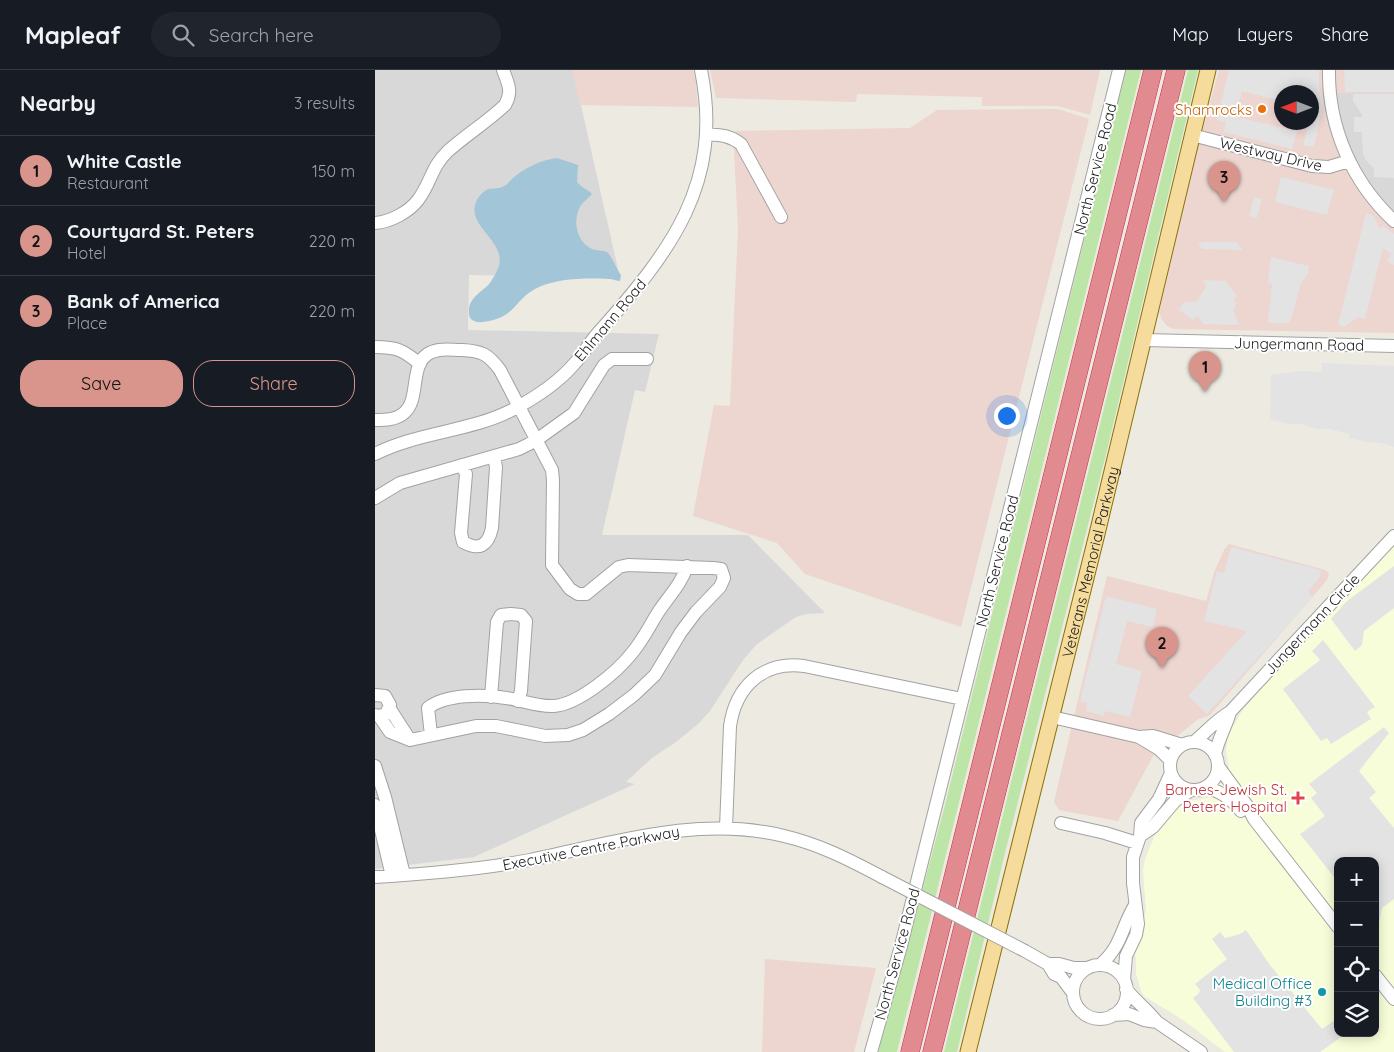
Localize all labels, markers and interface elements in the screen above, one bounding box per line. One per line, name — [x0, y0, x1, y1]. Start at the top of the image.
search box — [151, 12, 501, 57]
text: Mapleaf — [25, 20, 121, 50]
icon: search — [169, 21, 197, 49]
text: Search here — [209, 23, 314, 47]
text: Map — [1172, 23, 1209, 46]
text: Layers — [1237, 23, 1293, 46]
text: Share — [1321, 23, 1369, 46]
north arrow — [1274, 85, 1319, 130]
text: Nearby — [20, 90, 96, 116]
text: 3 results — [294, 93, 355, 113]
place label: Shamrocks — [1175, 100, 1252, 119]
street label: North Service Road — [1069, 101, 1121, 237]
marker: Shamrocks — [1256, 103, 1268, 115]
street label: Westway Drive — [1218, 133, 1324, 175]
text: White Castle — [67, 149, 182, 173]
text: 1 — [33, 161, 39, 181]
text: 150 m — [312, 161, 355, 181]
pin: 3 — [1208, 161, 1240, 202]
text: Restaurant — [67, 173, 149, 193]
text: Courtyard St. Peters — [67, 219, 254, 243]
text: 2 — [31, 231, 41, 251]
text: 220 m — [309, 231, 355, 251]
text: Hotel — [67, 243, 106, 263]
street label: Ehlmann Road — [570, 275, 650, 365]
text: Bank of America — [67, 289, 220, 313]
text: 3 — [32, 301, 40, 321]
text: 220 m — [309, 301, 355, 321]
text: Place — [67, 313, 107, 333]
street label: Jungermann Road — [1234, 333, 1364, 355]
pin: 1 — [1189, 351, 1221, 392]
button: Save — [20, 360, 183, 407]
button: Share — [193, 360, 355, 407]
your location — [994, 403, 1020, 429]
street label: Veterans Memorial Parkway — [1057, 464, 1122, 659]
street label: North Service Road — [971, 493, 1023, 629]
street label: Jungermann Circle — [1260, 570, 1364, 678]
pin: 2 — [1146, 627, 1178, 668]
place label: Barnes-Jewish St. Peters Hospital — [1165, 780, 1287, 816]
marker: Barnes-Jewish St. Peters Hospital — [1291, 791, 1305, 805]
street label: Executive Centre Parkway — [501, 822, 681, 874]
map controls — [1334, 857, 1379, 1037]
button: + — [1334, 857, 1379, 902]
street label: North Service Road — [870, 886, 924, 1022]
button: − — [1334, 902, 1379, 947]
button: locate — [1334, 947, 1379, 992]
place label: Medical Office Building #3 — [1213, 974, 1312, 1010]
marker: Medical Office Building #3 — [1316, 986, 1328, 998]
button: layers — [1334, 992, 1379, 1037]

